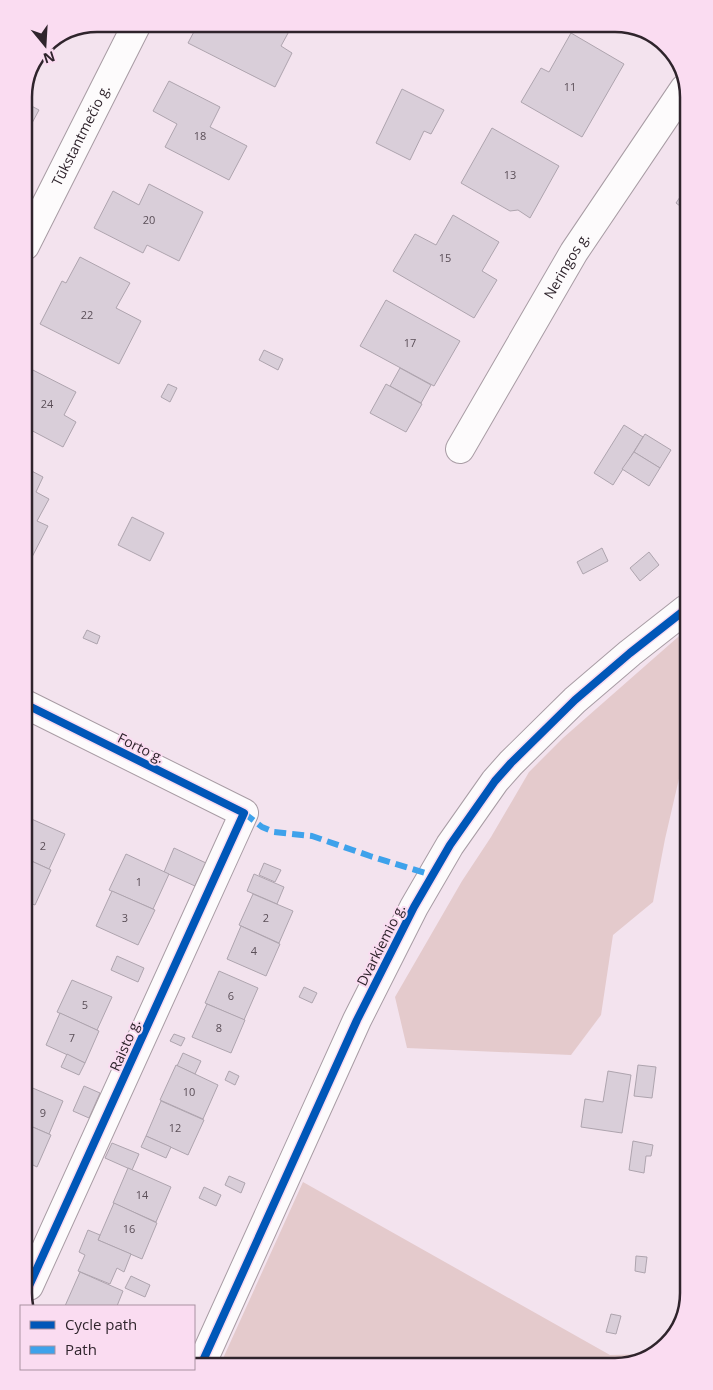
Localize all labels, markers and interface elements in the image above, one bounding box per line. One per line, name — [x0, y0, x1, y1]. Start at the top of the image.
north arrow — [20, 20, 70, 70]
text: N — [41, 47, 58, 69]
house number: 11 — [564, 79, 576, 94]
street label: Tūkstantmečio g. — [47, 81, 114, 189]
house number: 18 — [194, 128, 206, 143]
house number: 13 — [504, 167, 516, 182]
house number: 20 — [143, 212, 155, 227]
street label: Neringos g. — [539, 229, 593, 302]
house number: 15 — [439, 250, 451, 265]
house number: 22 — [81, 307, 93, 322]
house number: 17 — [404, 335, 416, 350]
house number: 24 — [41, 396, 54, 411]
street label: Forto g. — [115, 728, 168, 767]
house number: 2 — [40, 838, 46, 853]
house number: 1 — [136, 874, 142, 889]
street label: Dvarkiemio g. — [352, 901, 409, 989]
house number: 3 — [122, 910, 128, 925]
house number: 2 — [263, 910, 269, 925]
house number: 4 — [251, 943, 258, 958]
house number: 6 — [228, 988, 234, 1003]
house number: 5 — [82, 997, 88, 1012]
street label: Raisto g. — [105, 1016, 144, 1074]
house number: 8 — [216, 1020, 222, 1035]
house number: 7 — [69, 1030, 75, 1045]
house number: 10 — [183, 1084, 195, 1099]
house number: 9 — [40, 1105, 46, 1120]
house number: 12 — [169, 1120, 181, 1135]
house number: 14 — [136, 1187, 149, 1202]
house number: 16 — [123, 1221, 135, 1236]
legend — [20, 1305, 195, 1370]
text: Cycle path — [65, 1314, 137, 1334]
text: Path — [65, 1339, 97, 1359]

